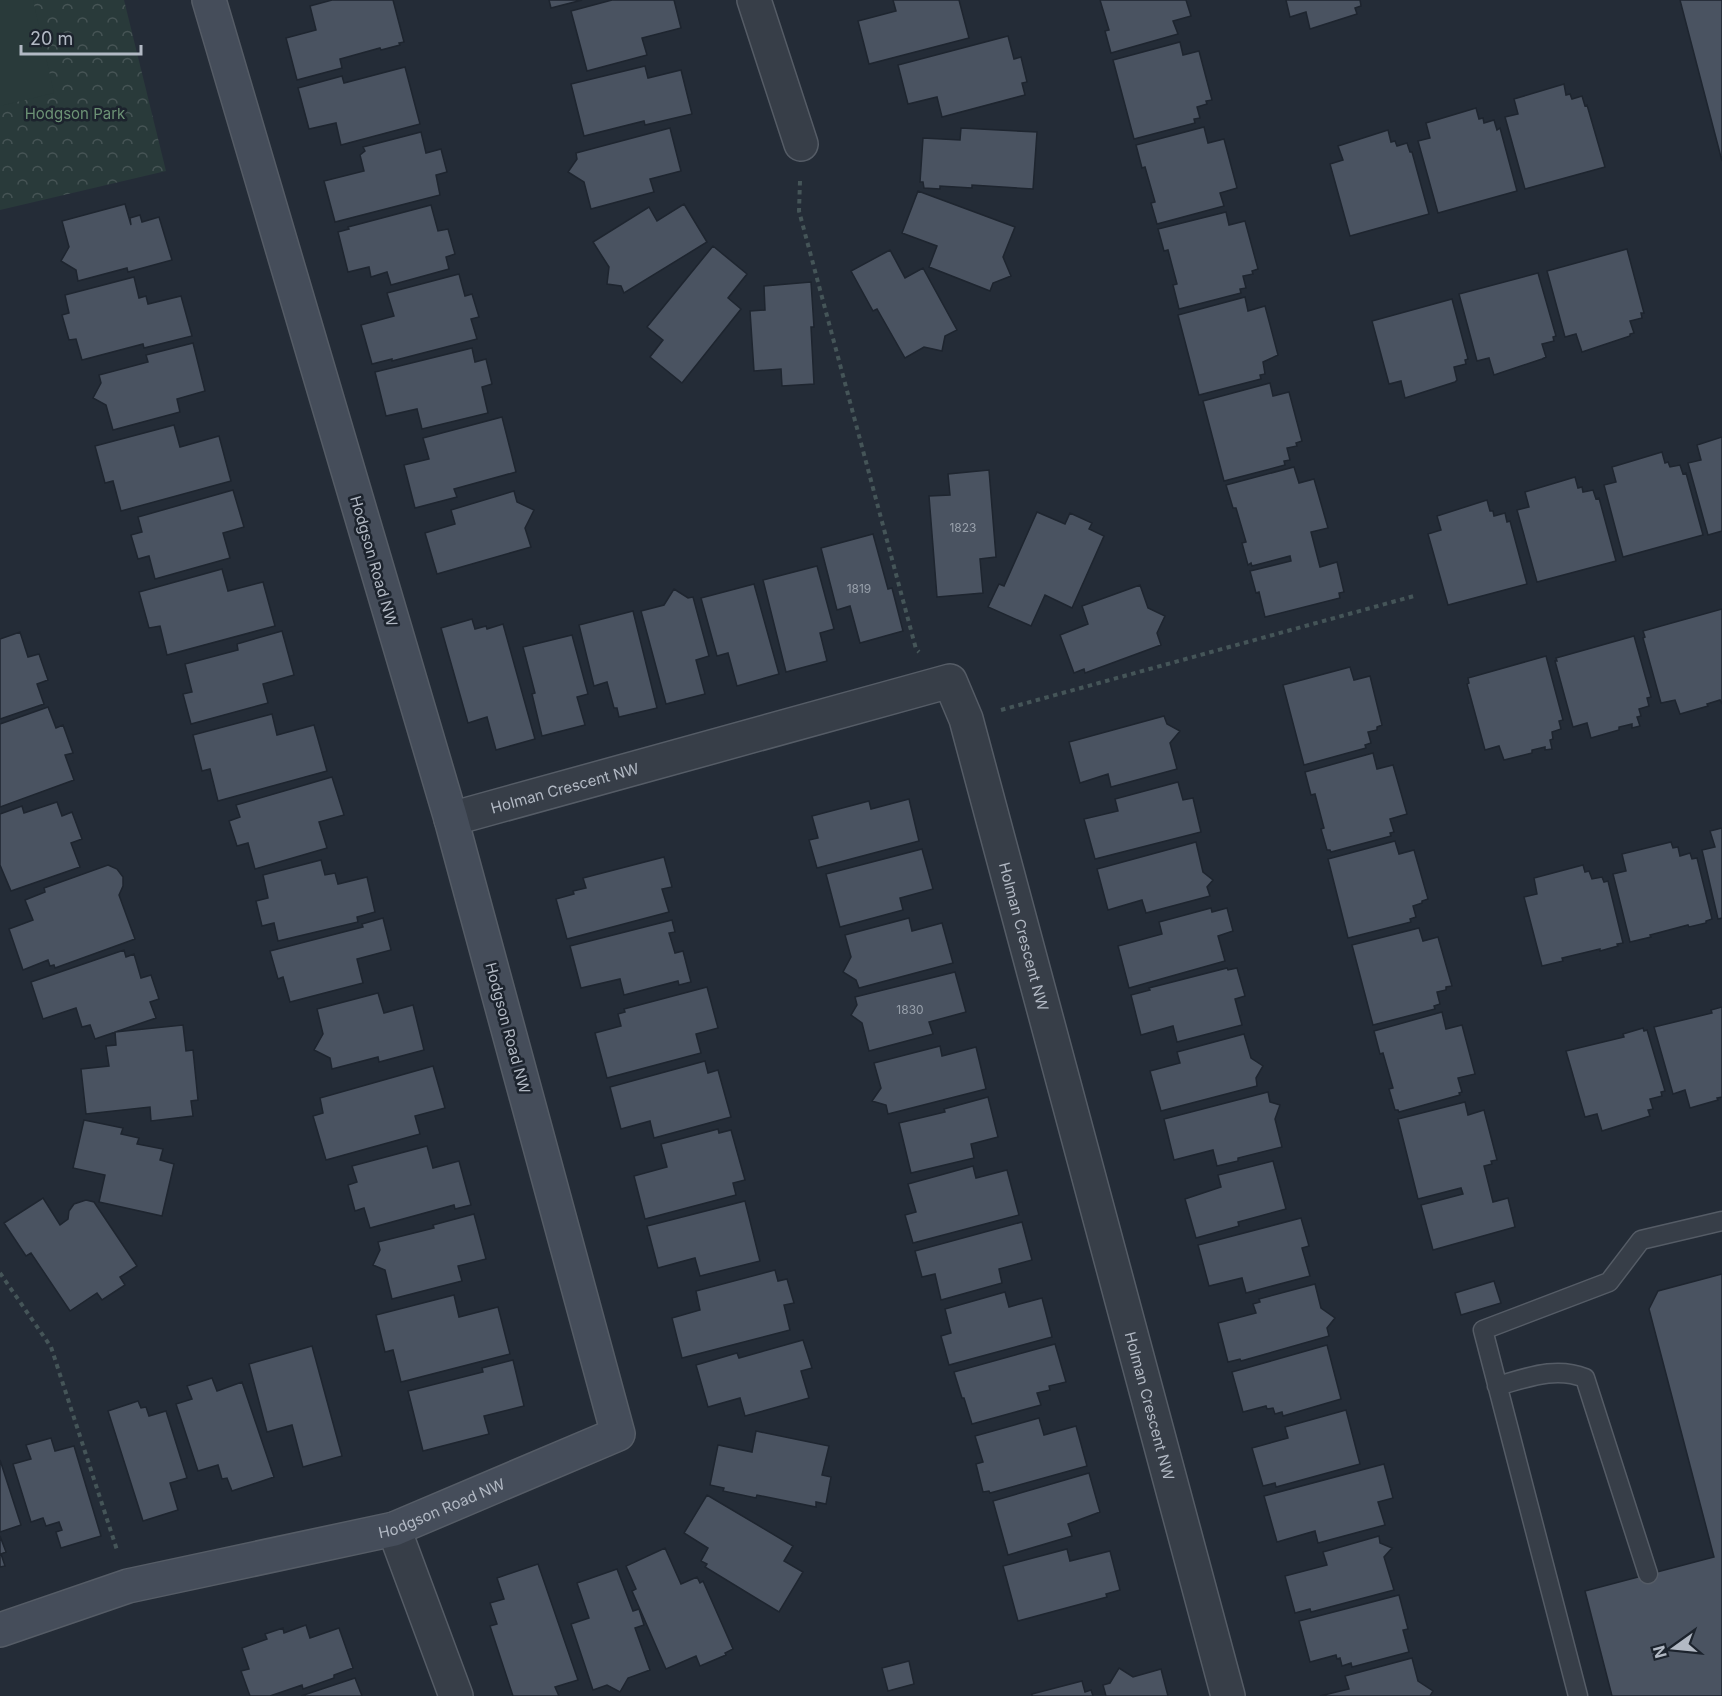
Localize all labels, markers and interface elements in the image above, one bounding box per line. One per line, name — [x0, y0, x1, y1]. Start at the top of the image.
scale bar — [21, 18, 141, 56]
text: 20 m — [30, 28, 73, 49]
park label: Hodgson Park — [25, 104, 126, 123]
street label: Hodgson Road NW — [346, 493, 402, 629]
house number: 1823 — [949, 520, 977, 535]
house number: 1819 — [847, 581, 871, 596]
street label: Holman Crescent NW — [488, 758, 641, 817]
street label: Holman Crescent NW — [995, 860, 1053, 1013]
street label: Hodgson Road NW — [481, 960, 535, 1096]
house number: 1830 — [896, 1002, 924, 1017]
street label: Holman Crescent NW — [1121, 1329, 1179, 1482]
street label: Hodgson Road NW — [376, 1474, 508, 1542]
north arrow — [1644, 1618, 1704, 1678]
text: N — [1648, 1643, 1671, 1660]

